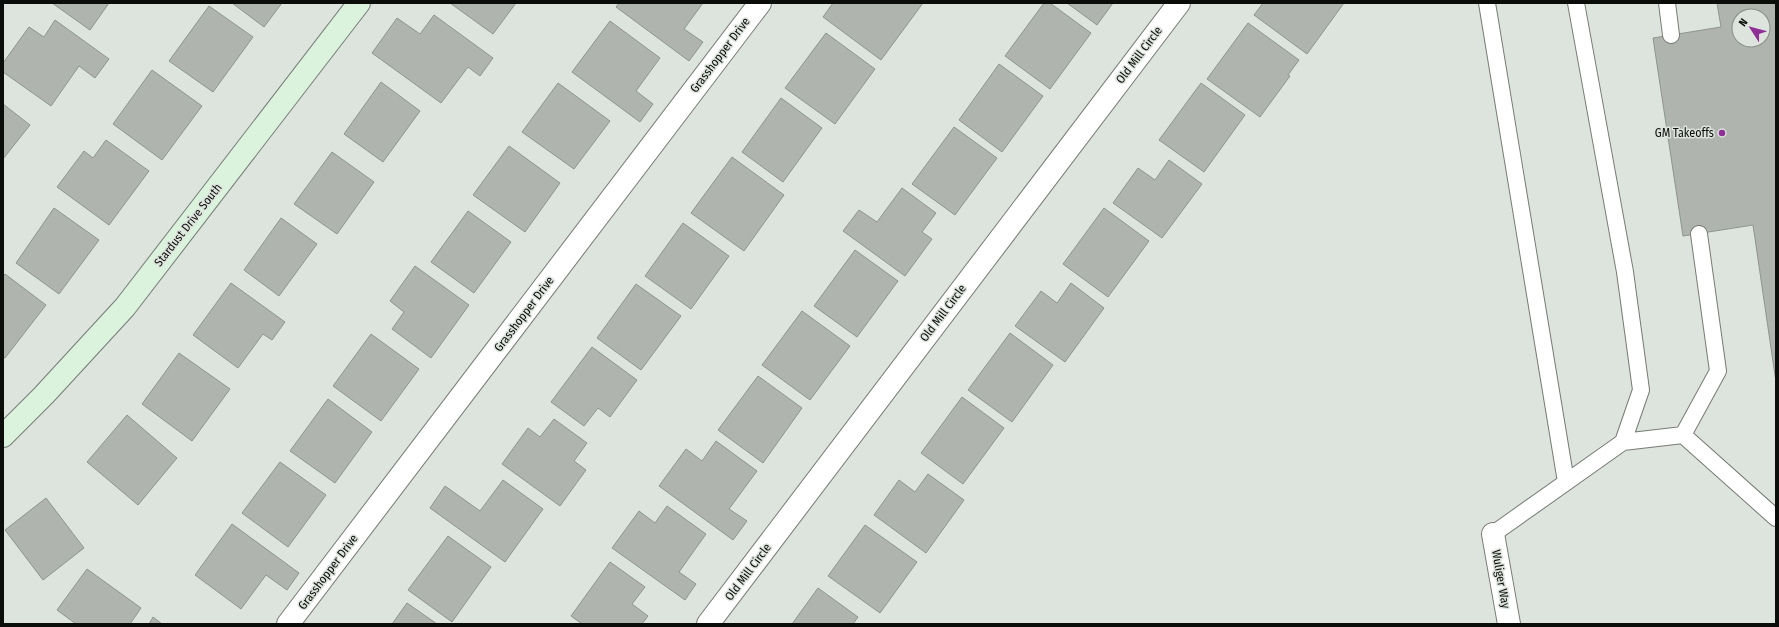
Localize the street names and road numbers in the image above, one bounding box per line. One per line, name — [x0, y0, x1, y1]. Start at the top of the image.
street label: Grasshopper Drive — [687, 15, 753, 95]
street label: Old Mill Circle — [1113, 24, 1165, 86]
street label: Stardust Drive South — [151, 181, 225, 269]
street label: Grasshopper Drive — [491, 274, 557, 354]
street label: Old Mill Circle — [917, 282, 969, 344]
street label: Grasshopper Drive — [295, 532, 361, 612]
street label: Old Mill Circle — [722, 541, 774, 603]
street label: Wuliger Way — [1489, 549, 1513, 610]

